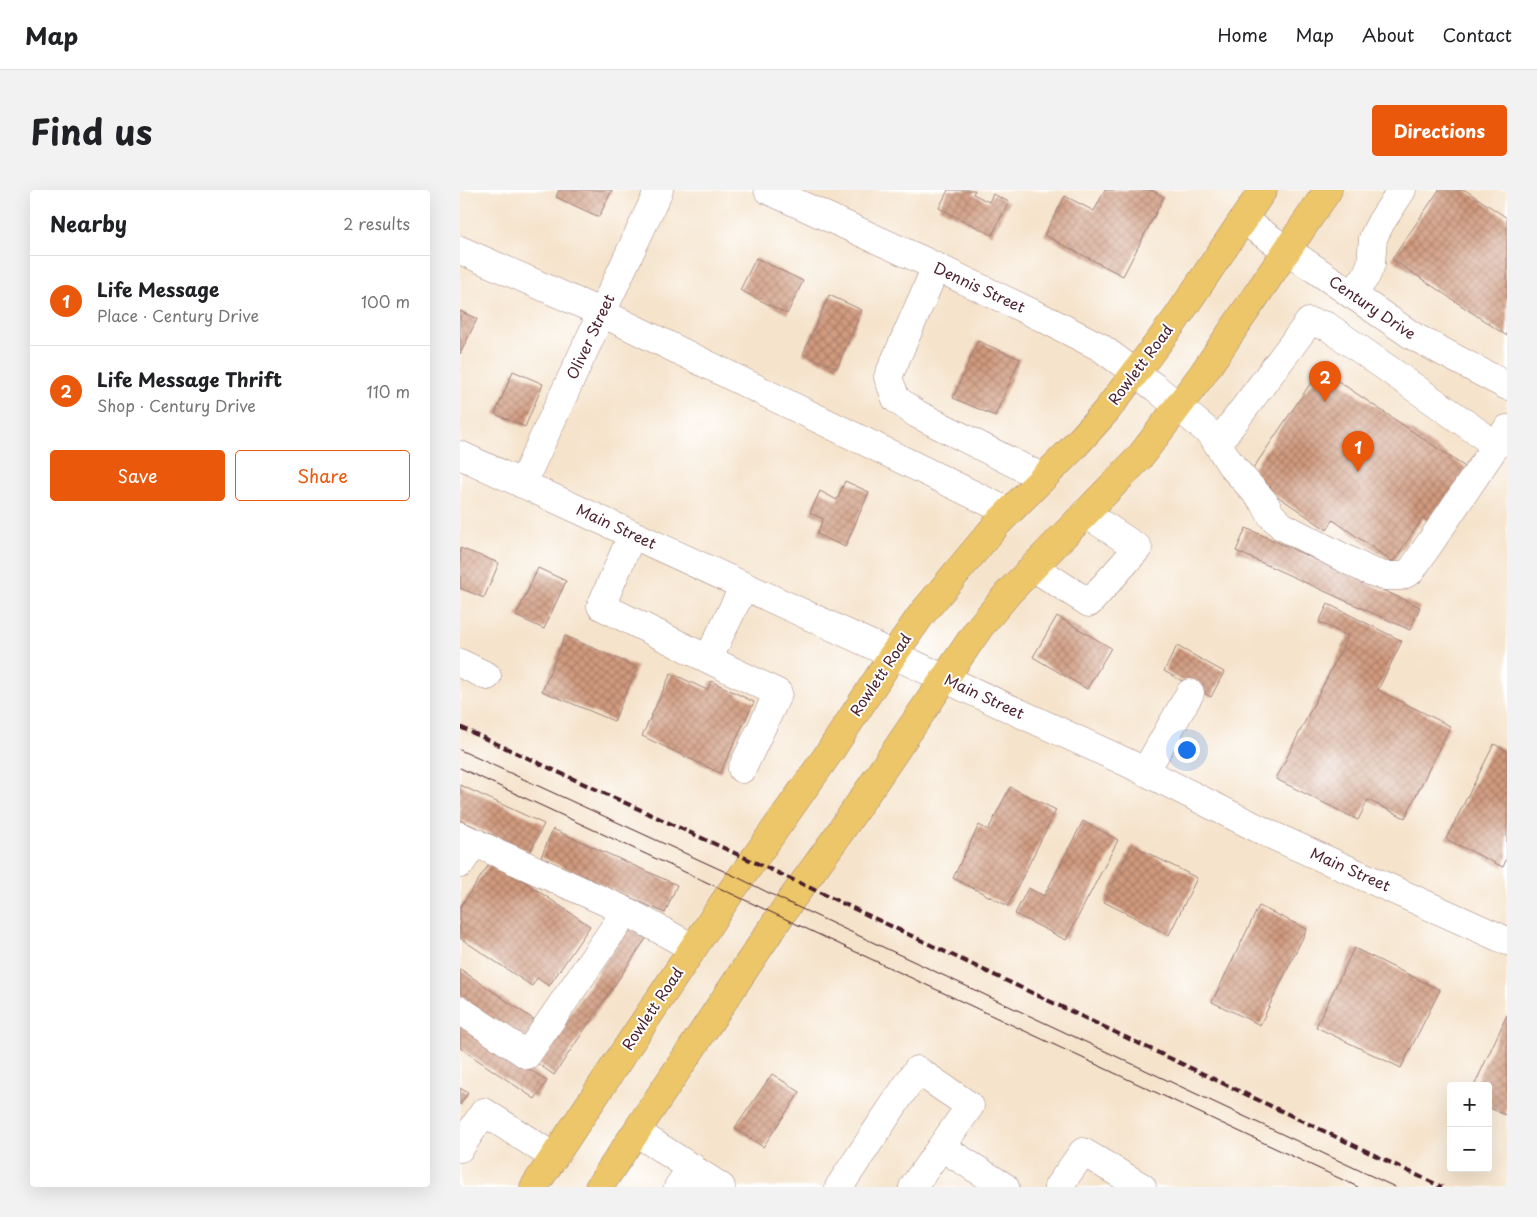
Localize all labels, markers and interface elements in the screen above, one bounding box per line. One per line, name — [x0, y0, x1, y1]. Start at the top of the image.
text: Map — [25, 17, 78, 53]
text: Home — [1217, 21, 1267, 48]
text: Map — [1295, 21, 1334, 48]
text: About — [1362, 21, 1414, 48]
text: Contact — [1442, 21, 1512, 48]
text: Find us — [30, 104, 152, 157]
button: Directions — [1372, 105, 1507, 156]
text: Nearby — [50, 207, 127, 239]
text: 2 results — [343, 211, 410, 235]
street label: Dennis Street — [930, 255, 1029, 318]
street label: Century Drive — [1325, 269, 1421, 344]
text: Life Message — [97, 275, 219, 303]
text: 1 — [62, 289, 70, 313]
text: 100 m — [361, 289, 410, 313]
street label: Oliver Street — [560, 290, 620, 383]
text: Place · Century Drive — [97, 303, 259, 327]
street label: Rowlett Road — [1102, 319, 1178, 409]
pin: 2 — [1309, 361, 1341, 402]
text: Life Message Thrift — [97, 365, 282, 393]
text: 2 — [60, 379, 72, 403]
text: 110 m — [367, 379, 410, 403]
text: Shop · Century Drive — [97, 393, 256, 417]
pin: 1 — [1342, 431, 1374, 472]
button: Save — [50, 450, 225, 501]
button: Share — [235, 450, 410, 501]
street label: Main Street — [573, 497, 660, 554]
street label: Rowlett Road — [843, 628, 916, 720]
street label: Main Street — [941, 667, 1028, 724]
your location — [1174, 737, 1200, 763]
street label: Main Street — [1307, 841, 1394, 897]
street label: Rowlett Road — [615, 962, 688, 1054]
map controls — [1447, 1082, 1492, 1172]
button: + — [1447, 1082, 1492, 1127]
button: − — [1447, 1127, 1492, 1172]

